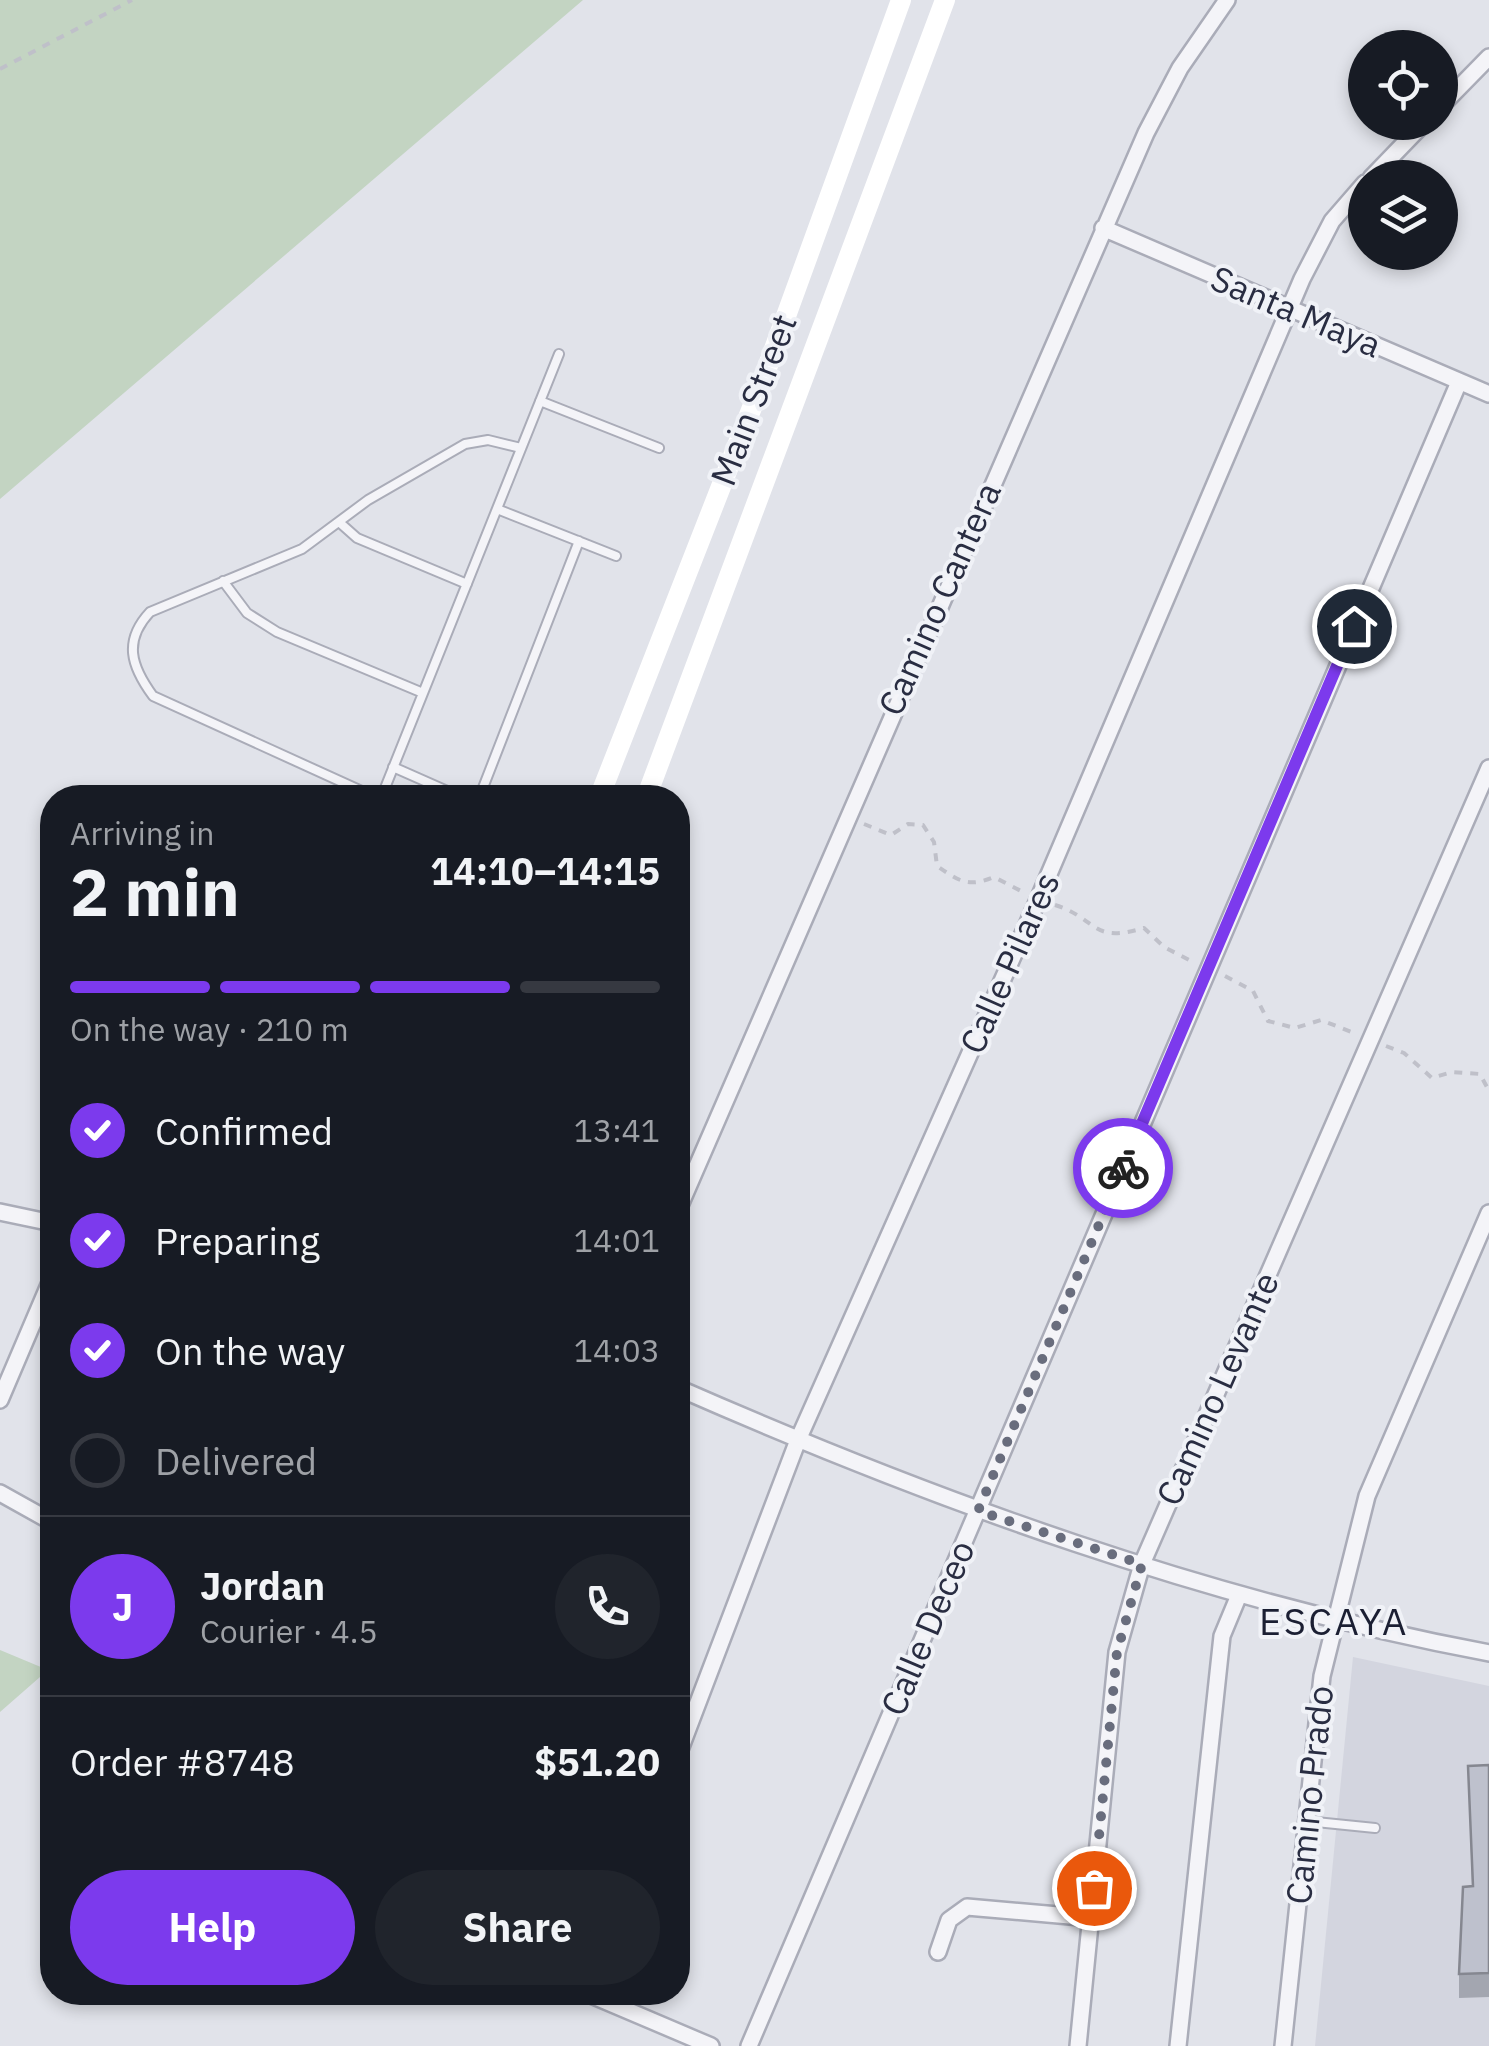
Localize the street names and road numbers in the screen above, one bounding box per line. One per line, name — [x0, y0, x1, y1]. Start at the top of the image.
street label: Santa Maya — [1204, 255, 1389, 368]
street label: Main Street — [699, 307, 807, 492]
street label: Camino Cantera — [867, 475, 1011, 722]
street label: Calle Pilares — [949, 865, 1070, 1061]
street label: Camino Levante — [1145, 1265, 1289, 1512]
street label: Calle Deceo — [870, 1533, 985, 1722]
street label: Camino Prado — [1275, 1683, 1343, 1907]

